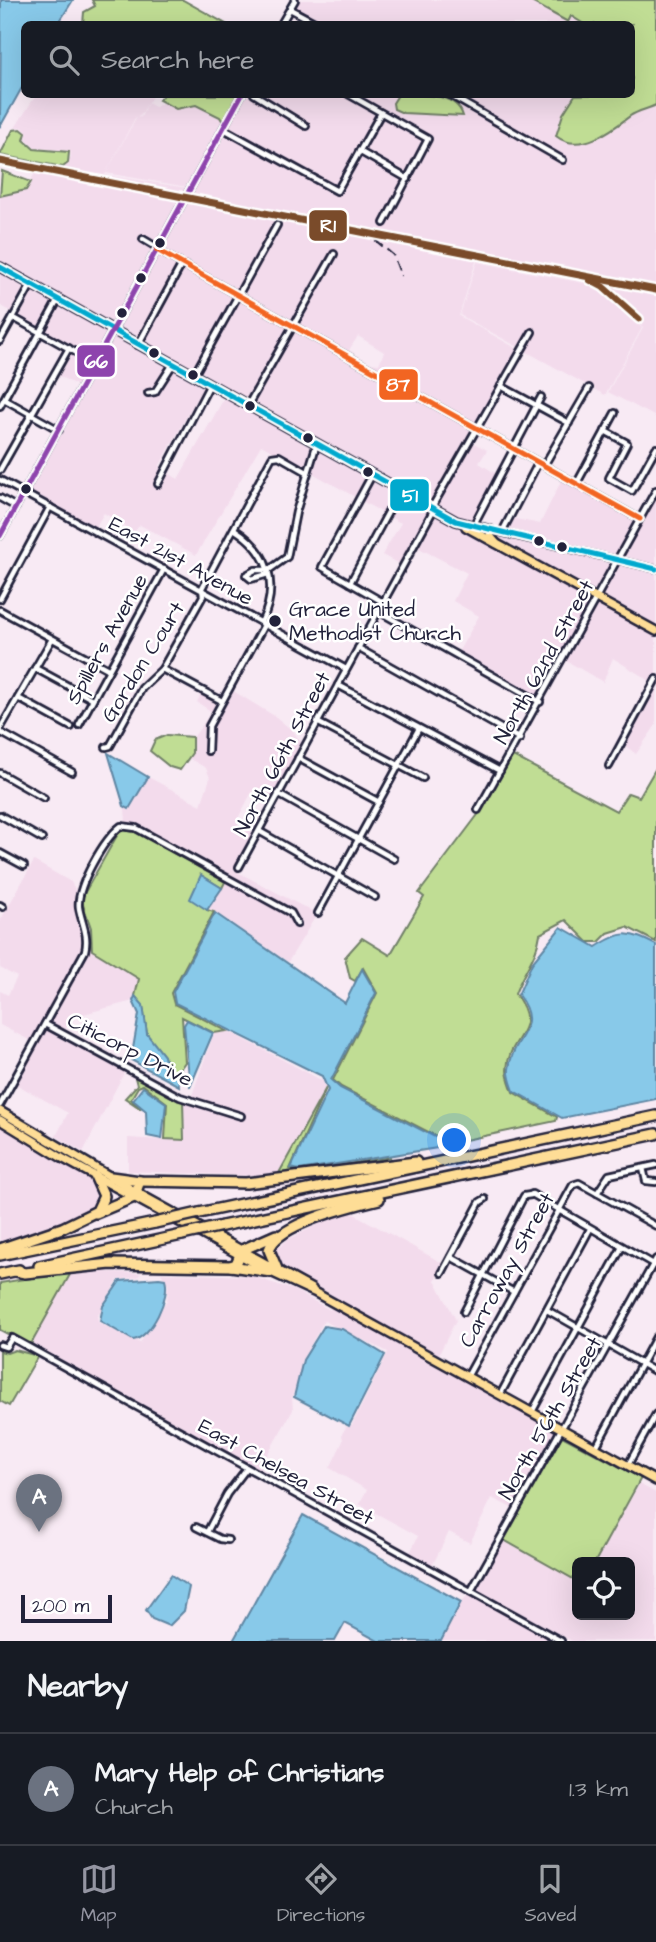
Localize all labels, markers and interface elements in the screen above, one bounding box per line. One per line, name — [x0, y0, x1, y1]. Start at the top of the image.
search box — [21, 21, 635, 98]
icon: search — [45, 41, 83, 79]
text: Search here — [101, 42, 254, 78]
line badge: R1 — [308, 209, 348, 242]
text: R1 — [320, 213, 337, 240]
unlabelled marker — [153, 236, 167, 250]
unlabelled marker — [134, 271, 148, 285]
unlabelled marker — [115, 306, 129, 320]
line badge: 66 — [76, 344, 116, 378]
unlabelled marker — [147, 346, 161, 360]
text: 66 — [84, 349, 108, 376]
unlabelled marker — [186, 368, 200, 382]
line badge: 87 — [378, 368, 419, 401]
text: 87 — [386, 372, 410, 399]
unlabelled marker — [243, 399, 257, 413]
unlabelled marker — [301, 431, 315, 445]
unlabelled marker — [361, 465, 375, 479]
line badge: 51 — [389, 478, 430, 512]
unlabelled marker — [19, 482, 33, 496]
text: 51 — [402, 483, 419, 510]
street label: East 21st Avenue — [104, 509, 258, 613]
unlabelled marker — [532, 534, 546, 548]
unlabelled marker — [555, 540, 569, 554]
street label: Spillers Avenue — [59, 569, 156, 710]
street label: North 62nd Street — [487, 574, 601, 749]
place label: Grace United Methodist Church — [289, 595, 462, 648]
street label: Gordon Court — [94, 596, 192, 728]
marker: Grace United Methodist Church — [267, 613, 283, 629]
street label: North 66th Street — [226, 666, 338, 841]
street label: Citicorp Drive — [62, 1006, 198, 1095]
your location — [437, 1123, 471, 1157]
street label: Carroway Street — [452, 1187, 564, 1354]
street label: North 56th Street — [491, 1331, 609, 1505]
street label: East Chelsea Street — [193, 1412, 379, 1533]
pin: A — [16, 1474, 62, 1532]
map controls — [572, 1557, 635, 1620]
button: locate — [572, 1557, 635, 1620]
scale bar — [21, 1592, 112, 1624]
text: 200 m — [32, 1593, 89, 1620]
text: Nearby — [28, 1666, 128, 1708]
text: Mary Help of Christians — [95, 1755, 384, 1791]
text: A — [44, 1773, 58, 1805]
text: 1.3 km — [569, 1773, 628, 1805]
text: Church — [95, 1791, 173, 1823]
tab: Map — [80, 1860, 118, 1929]
tab: Directions — [277, 1860, 365, 1929]
tab: Saved — [525, 1860, 576, 1929]

